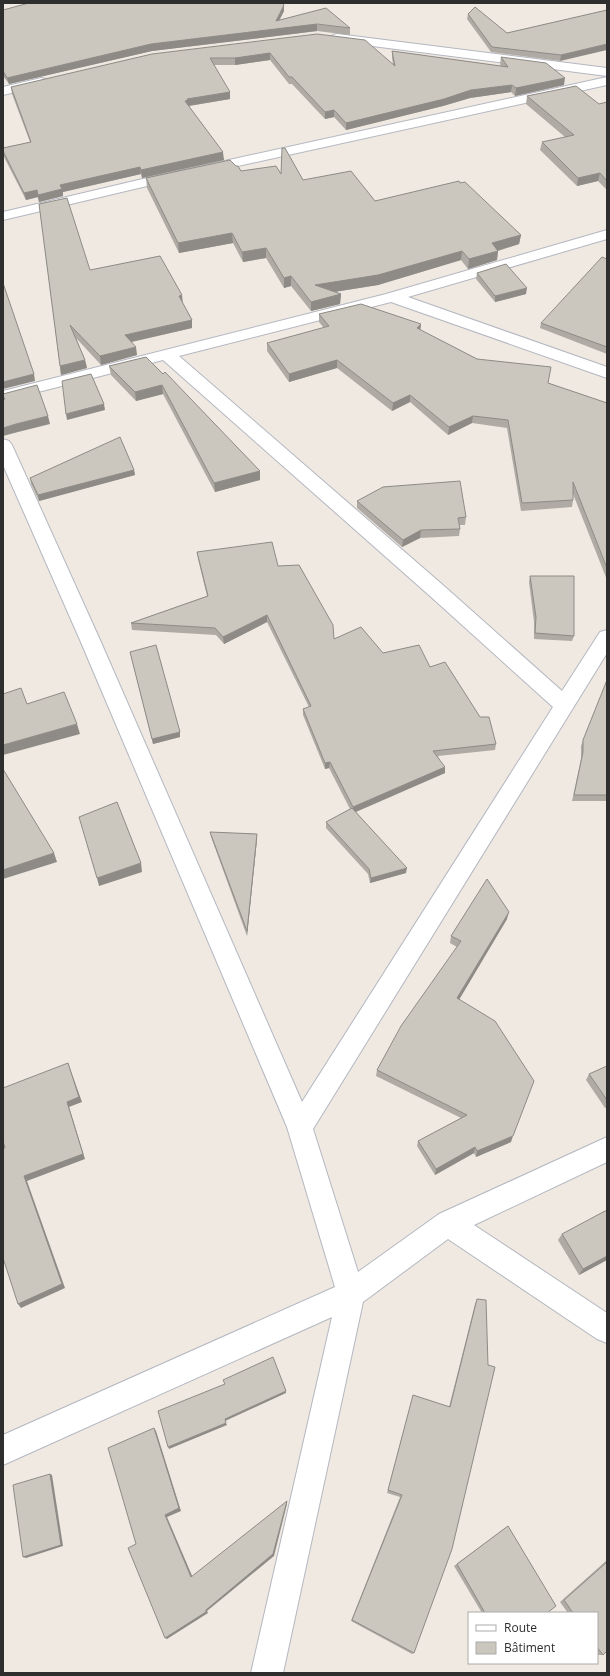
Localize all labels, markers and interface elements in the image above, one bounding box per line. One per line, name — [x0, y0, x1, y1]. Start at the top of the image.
legend — [468, 1612, 598, 1664]
text: Route — [504, 1619, 537, 1636]
text: Bâtiment — [504, 1639, 555, 1656]

